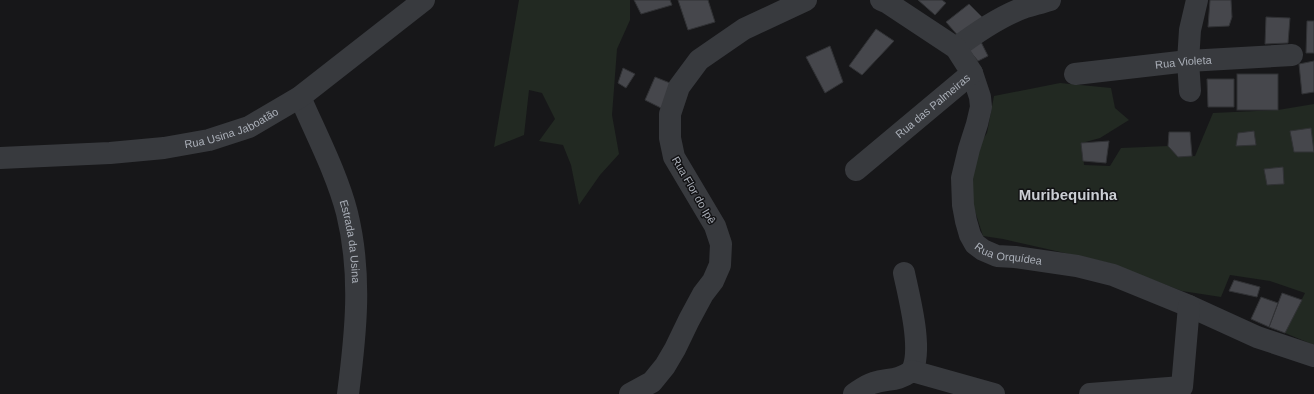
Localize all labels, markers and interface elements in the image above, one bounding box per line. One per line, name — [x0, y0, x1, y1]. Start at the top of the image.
street label: Rua Violeta — [1154, 54, 1213, 71]
street label: Rua das Palmeiras — [893, 71, 973, 140]
street label: Rua Usina Jaboatão — [183, 105, 280, 150]
street label: Rua Flor do Ipê — [670, 154, 718, 226]
district label: Muribequinha — [1019, 186, 1118, 203]
street label: Estrada da Usina — [338, 198, 362, 284]
street label: Rua Orquídea — [972, 240, 1044, 267]

